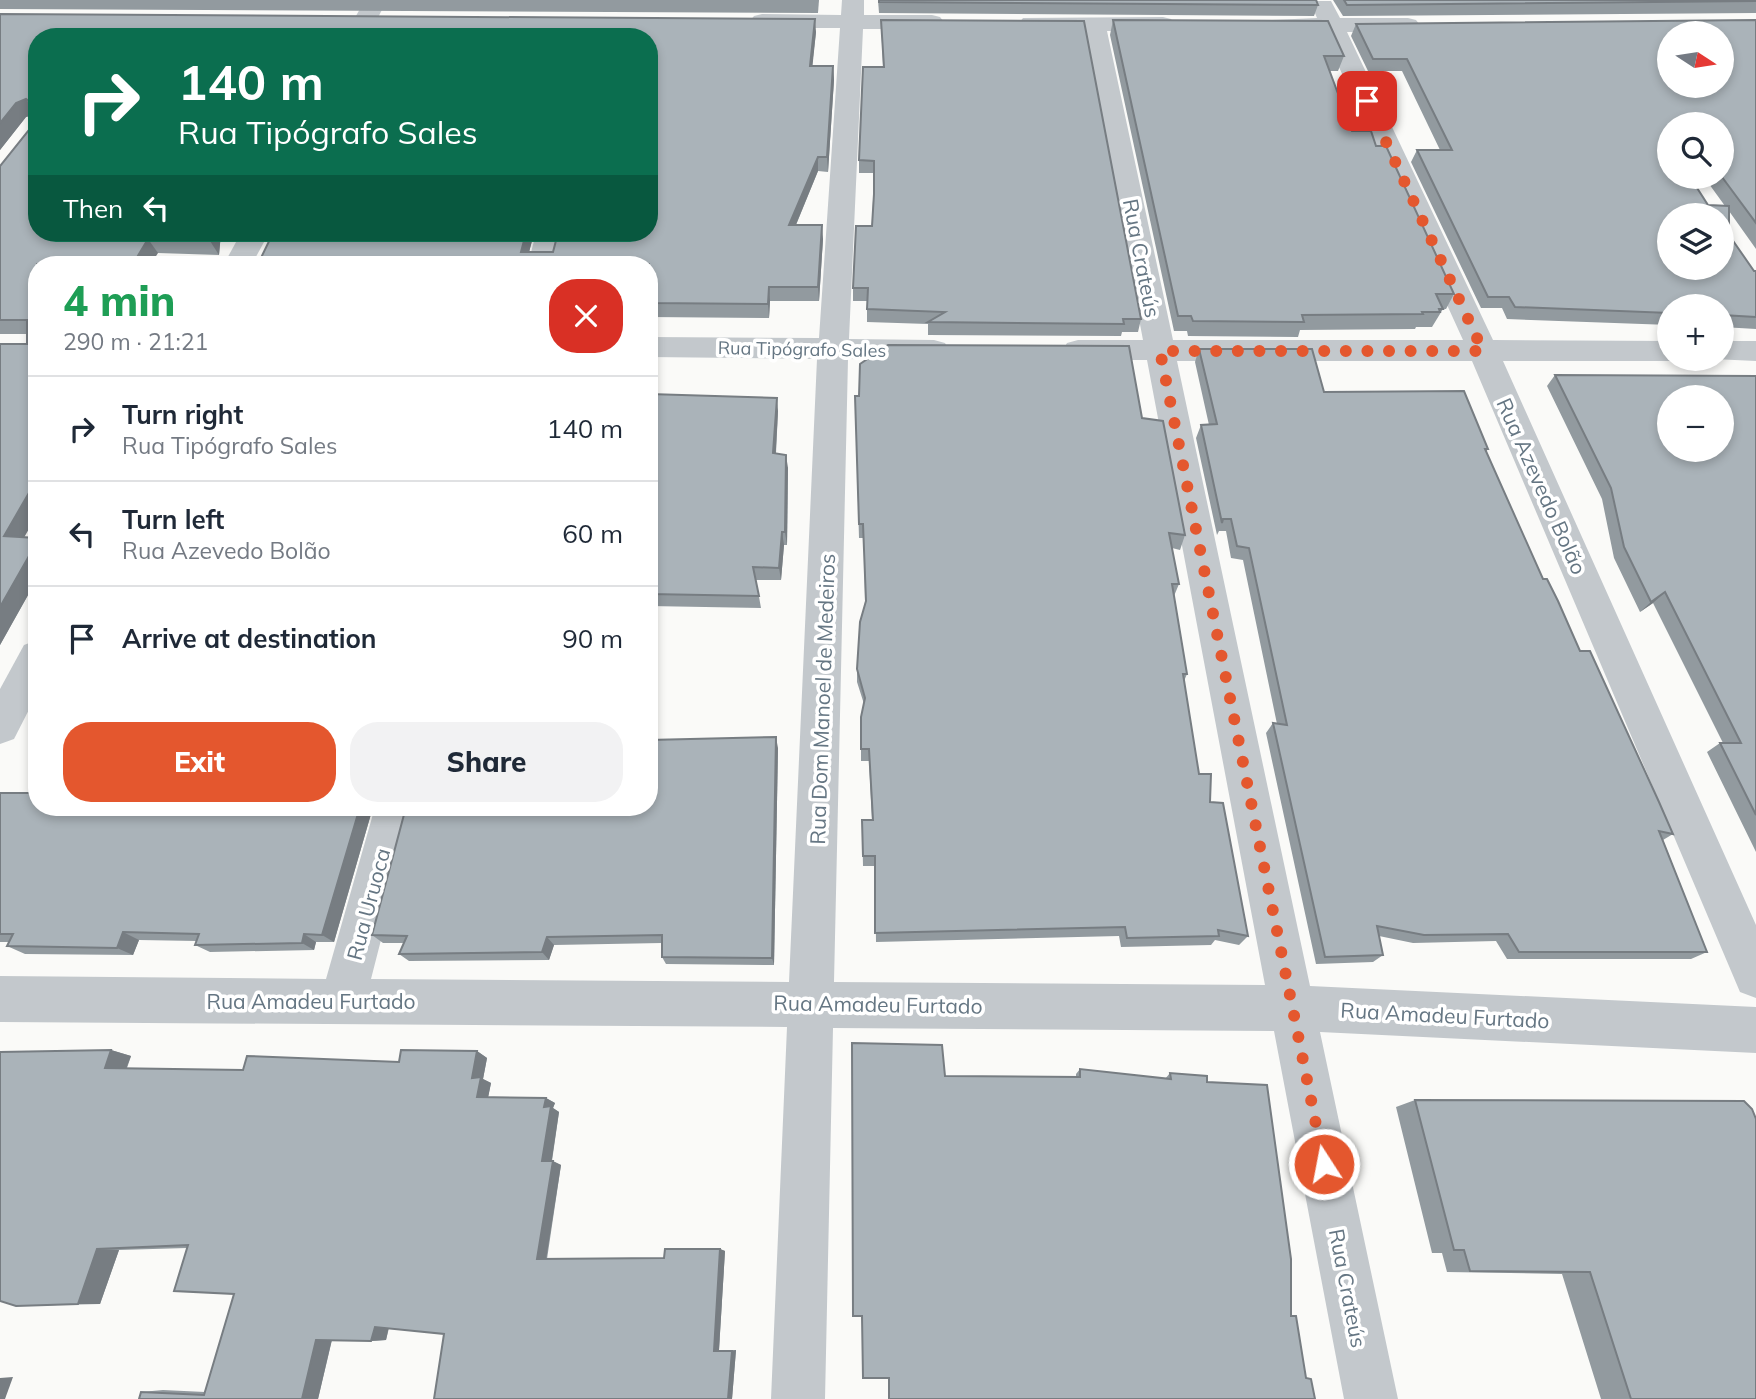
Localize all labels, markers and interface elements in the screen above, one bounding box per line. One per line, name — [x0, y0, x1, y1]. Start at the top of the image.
north arrow — [1657, 21, 1734, 98]
map controls — [1657, 21, 1734, 462]
text: 140 m — [178, 51, 324, 112]
icon: right — [63, 56, 154, 147]
pin — [1337, 71, 1397, 131]
icon: arrive — [1348, 82, 1386, 120]
text: Rua Tipógrafo Sales — [178, 112, 478, 152]
button: search — [1657, 112, 1734, 189]
icon: left — [137, 189, 175, 227]
text: Then — [63, 192, 123, 225]
street label: Rua Crateús — [1118, 196, 1166, 320]
button: layers — [1657, 203, 1734, 280]
text: 4 min — [63, 274, 176, 327]
button: close — [549, 279, 623, 353]
button: + — [1657, 294, 1734, 371]
text: 290 m · 21:21 — [63, 327, 208, 356]
street label: Rua Tipógrafo Sales — [718, 336, 887, 362]
button: − — [1657, 385, 1734, 462]
street label: Rua Azevedo Bolão — [1491, 394, 1593, 578]
text: Turn right — [122, 398, 243, 431]
icon: right — [63, 410, 101, 448]
text: 140 m — [547, 412, 623, 445]
text: Rua Tipógrafo Sales — [122, 431, 337, 460]
text: Turn left — [122, 503, 224, 536]
icon: left — [63, 515, 101, 553]
text: 60 m — [562, 517, 623, 550]
text: Rua Azevedo Bolão — [122, 536, 331, 565]
street label: Rua Dom Manoel de Medeiros — [804, 553, 840, 845]
icon: arrive — [63, 620, 101, 658]
text: Arrive at destination — [122, 622, 377, 655]
text: 90 m — [562, 622, 623, 655]
button: Exit — [63, 722, 336, 802]
button: Share — [350, 722, 623, 802]
street label: Rua Uruoca — [341, 845, 395, 963]
street label: Rua Amadeu Furtado — [206, 988, 416, 1014]
street label: Rua Amadeu Furtado — [773, 989, 983, 1019]
street label: Rua Amadeu Furtado — [1340, 997, 1550, 1033]
position arrow — [1287, 1127, 1361, 1201]
street label: Rua Crateús — [1324, 1226, 1372, 1350]

